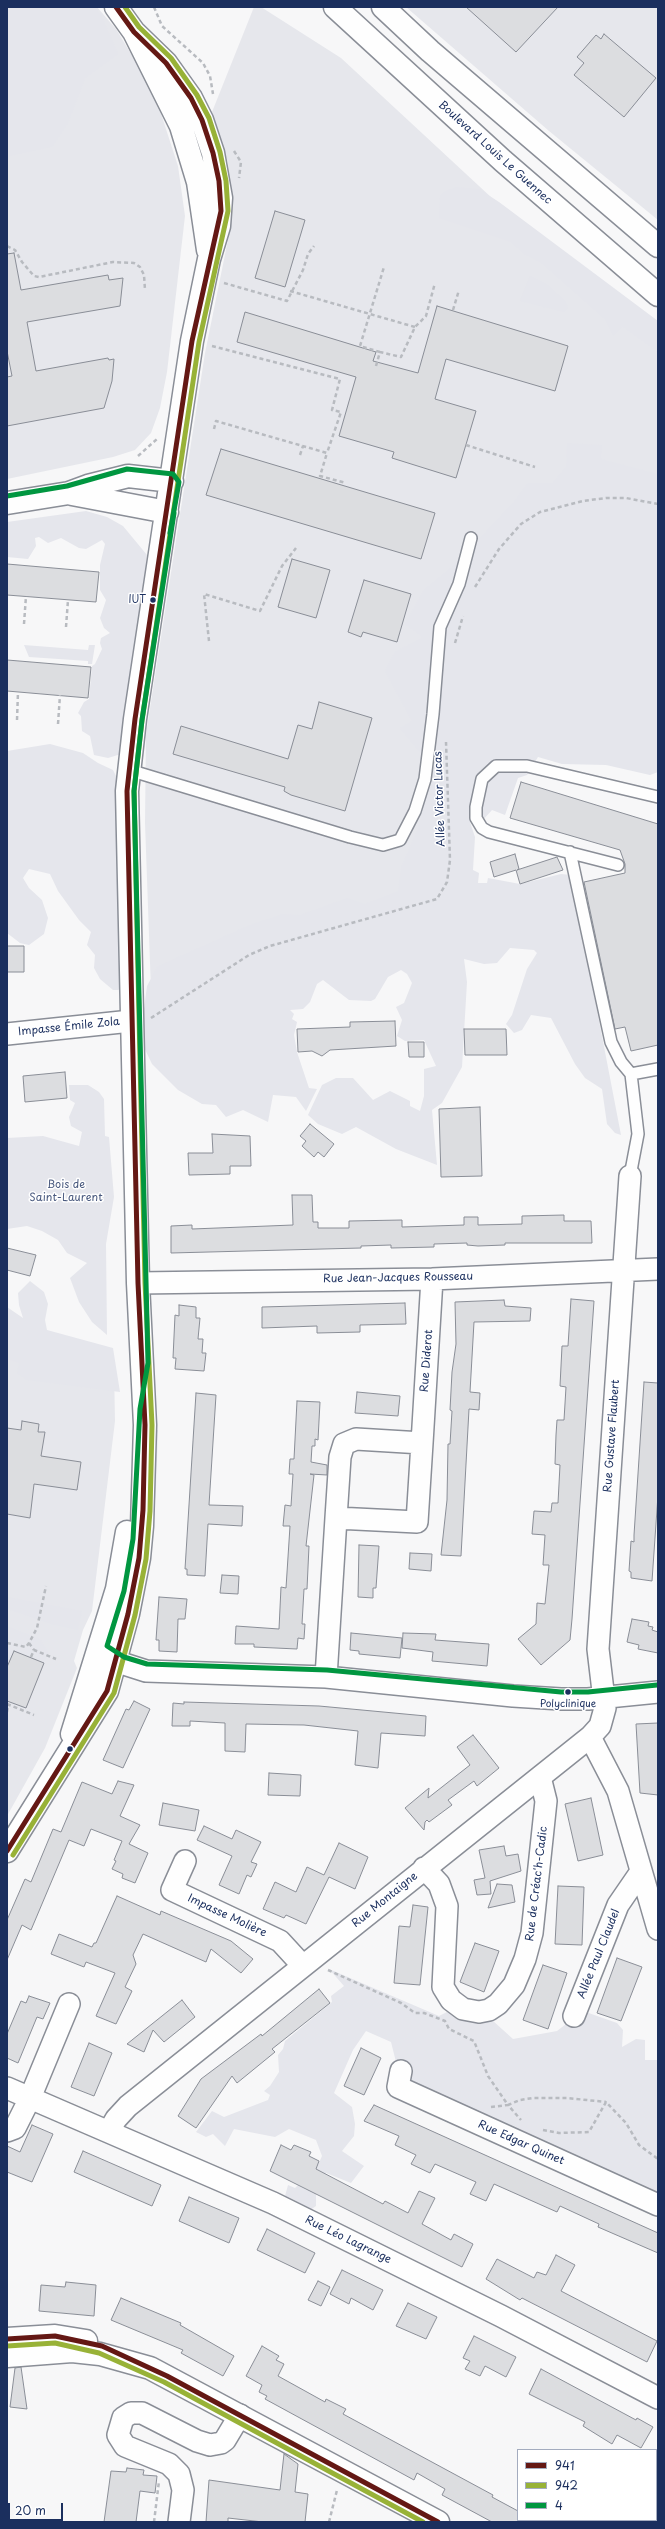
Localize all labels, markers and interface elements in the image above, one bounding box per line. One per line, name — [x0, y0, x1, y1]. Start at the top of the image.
street label: Boulevard Louis Le Guennec — [436, 99, 554, 207]
place label: IUT — [128, 594, 146, 606]
marker: IUT — [148, 595, 158, 605]
street label: Allée Victor Lucas — [432, 751, 448, 847]
street label: Impasse Émile Zola — [18, 1015, 120, 1039]
park label: Bois de Saint-Laurent — [29, 1178, 103, 1204]
street label: Rue Jean-Jacques Rousseau — [323, 1270, 473, 1286]
street label: Rue Diderot — [418, 1329, 436, 1393]
street label: Rue Gustave Flaubert — [601, 1379, 623, 1493]
marker: Polyclinique — [563, 1687, 573, 1697]
place label: Polyclinique — [540, 1698, 596, 1710]
unlabelled marker — [65, 1744, 75, 1754]
street label: Rue de Créac'h-Cadic — [523, 1826, 551, 1942]
street label: Rue Montaigne — [350, 1870, 420, 1930]
street label: Impasse Molière — [185, 1892, 269, 1940]
street label: Allée Paul Claudel — [575, 1907, 623, 2001]
street label: Rue Edgar Quinet — [476, 2118, 566, 2168]
street label: Rue Léo Lagrange — [303, 2213, 393, 2267]
legend — [517, 2449, 657, 2521]
text: 941 — [555, 2456, 575, 2474]
text: 942 — [555, 2476, 578, 2494]
scale bar — [10, 2495, 65, 2521]
text: 4 — [555, 2496, 563, 2514]
text: 20 m — [15, 2501, 46, 2519]

